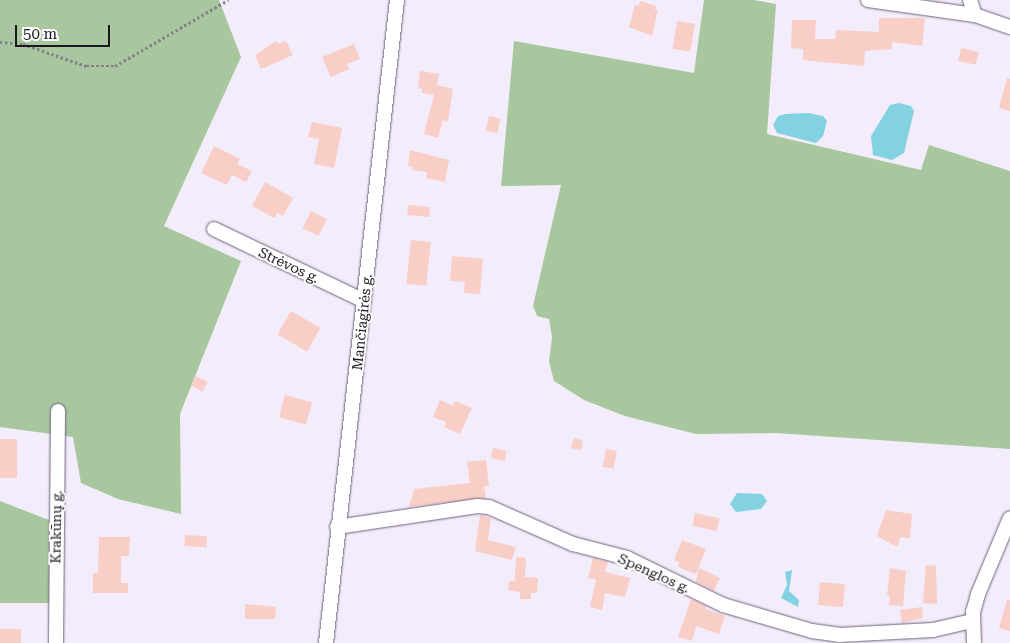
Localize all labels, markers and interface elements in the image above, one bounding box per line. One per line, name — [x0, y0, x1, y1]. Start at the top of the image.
scale bar — [18, 15, 112, 47]
text: 50 m — [23, 25, 57, 43]
street label: Strėvos g. — [256, 244, 322, 286]
street label: Mančiagirės g. — [349, 273, 375, 371]
street label: Krakūnų g. — [47, 490, 65, 564]
street label: Spenglos g. — [616, 550, 692, 596]

